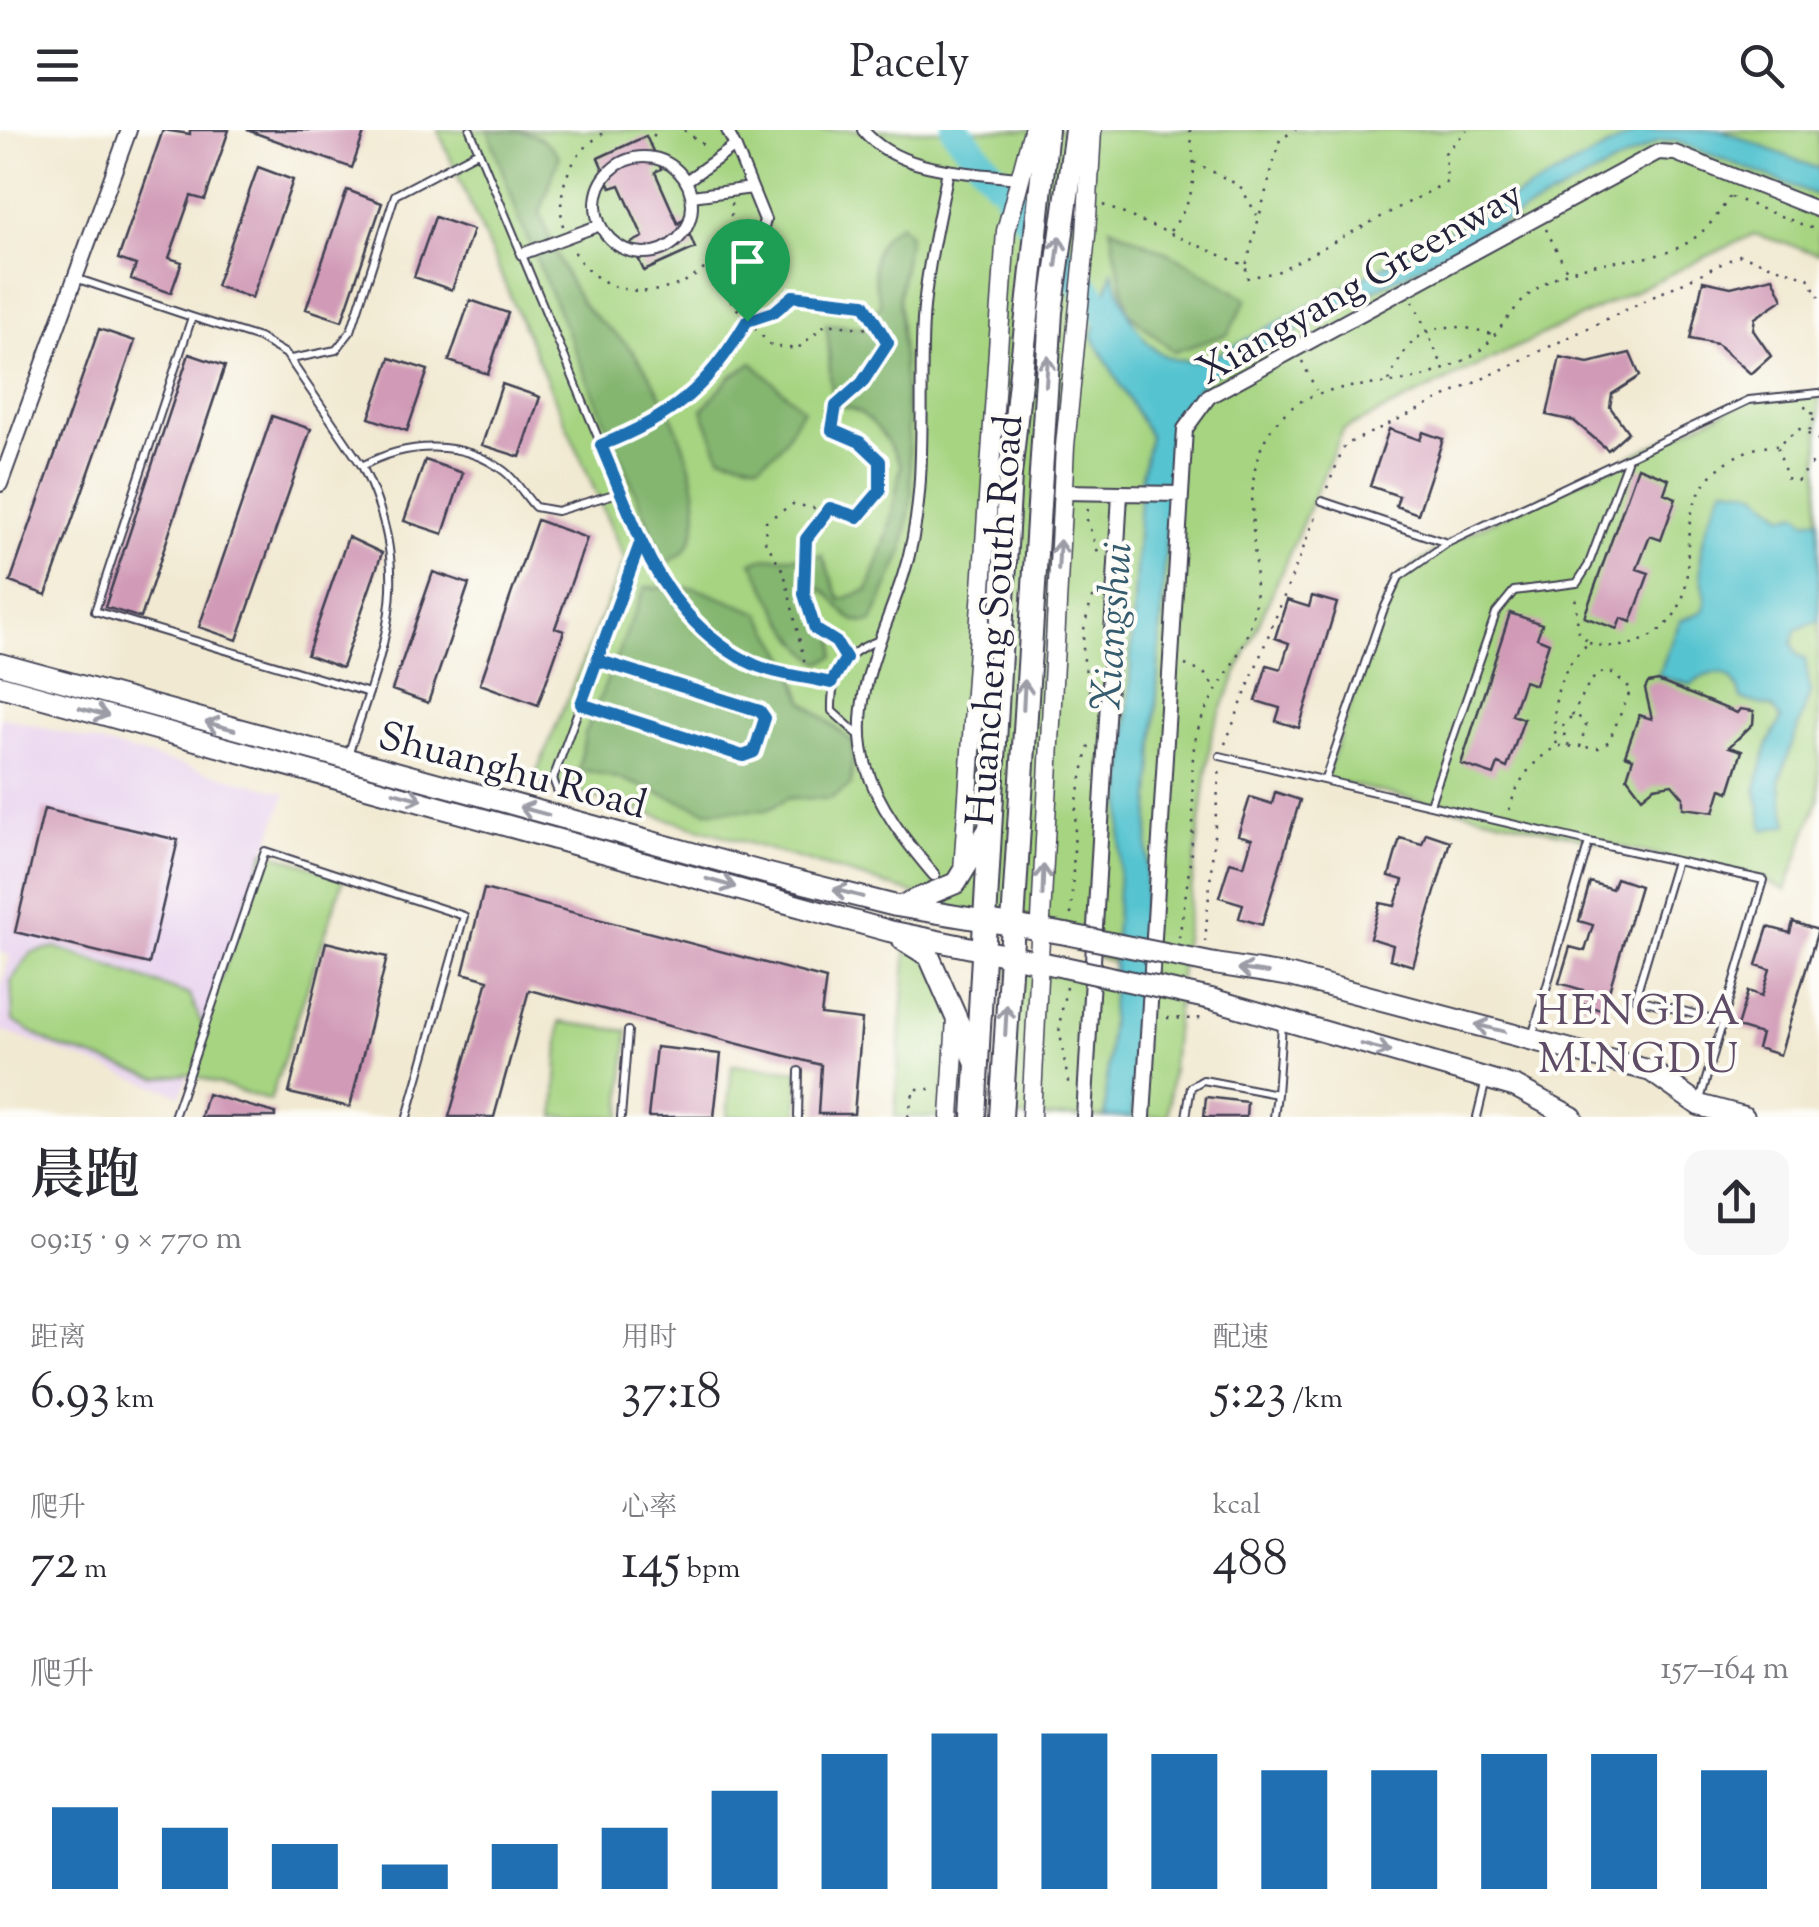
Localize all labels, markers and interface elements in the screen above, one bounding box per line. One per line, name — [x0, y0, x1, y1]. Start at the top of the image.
text: Pacely — [849, 33, 970, 98]
icon: menu — [30, 38, 85, 93]
icon: search — [1734, 38, 1789, 93]
street label: Xiangyang Greenway — [1188, 168, 1535, 401]
pin — [705, 219, 790, 322]
icon: arrive — [720, 234, 775, 289]
one-way arrow — [1049, 235, 1068, 267]
one-way arrow — [1037, 355, 1056, 387]
street label: Huancheng South Road — [955, 413, 1040, 828]
one-way arrow — [1050, 540, 1069, 572]
water label: Xiangshui — [1079, 540, 1151, 712]
one-way arrow — [1015, 680, 1034, 712]
one-way arrow — [78, 703, 109, 722]
street label: Shuanghu Road — [371, 710, 652, 837]
one-way arrow — [205, 715, 236, 734]
one-way arrow — [392, 788, 423, 807]
one-way arrow — [519, 800, 550, 819]
one-way arrow — [1034, 864, 1053, 896]
one-way arrow — [705, 875, 736, 893]
one-way arrow — [833, 882, 864, 901]
one-way arrow — [1237, 961, 1269, 979]
district label: HENGDA MINGDU — [1536, 984, 1742, 1092]
one-way arrow — [997, 1004, 1016, 1036]
one-way arrow — [1475, 1017, 1506, 1036]
one-way arrow — [1360, 1040, 1391, 1059]
text: 晨跑 — [30, 1140, 140, 1219]
button: share — [1684, 1150, 1789, 1255]
text: 09:15 · 9 × 770 m — [30, 1217, 242, 1263]
text: 距离 — [30, 1319, 86, 1359]
text: 用时 — [621, 1319, 677, 1359]
text: 配速 — [1213, 1319, 1269, 1359]
text: 6.93 — [30, 1359, 110, 1431]
text: 37:18 — [621, 1359, 722, 1431]
text: 5:23 — [1213, 1359, 1286, 1431]
text: km — [110, 1380, 154, 1420]
text: /km — [1286, 1380, 1343, 1420]
text: kcal — [1213, 1486, 1261, 1526]
text: 爬升 — [30, 1489, 86, 1529]
text: 心率 — [621, 1489, 677, 1529]
text: 488 — [1213, 1526, 1288, 1598]
text: 72 — [30, 1529, 78, 1601]
text: 145 — [621, 1529, 681, 1601]
text: m — [78, 1550, 107, 1590]
text: bpm — [681, 1550, 740, 1590]
text: 157–164 m — [1660, 1647, 1789, 1693]
text: 爬升 — [30, 1653, 94, 1699]

